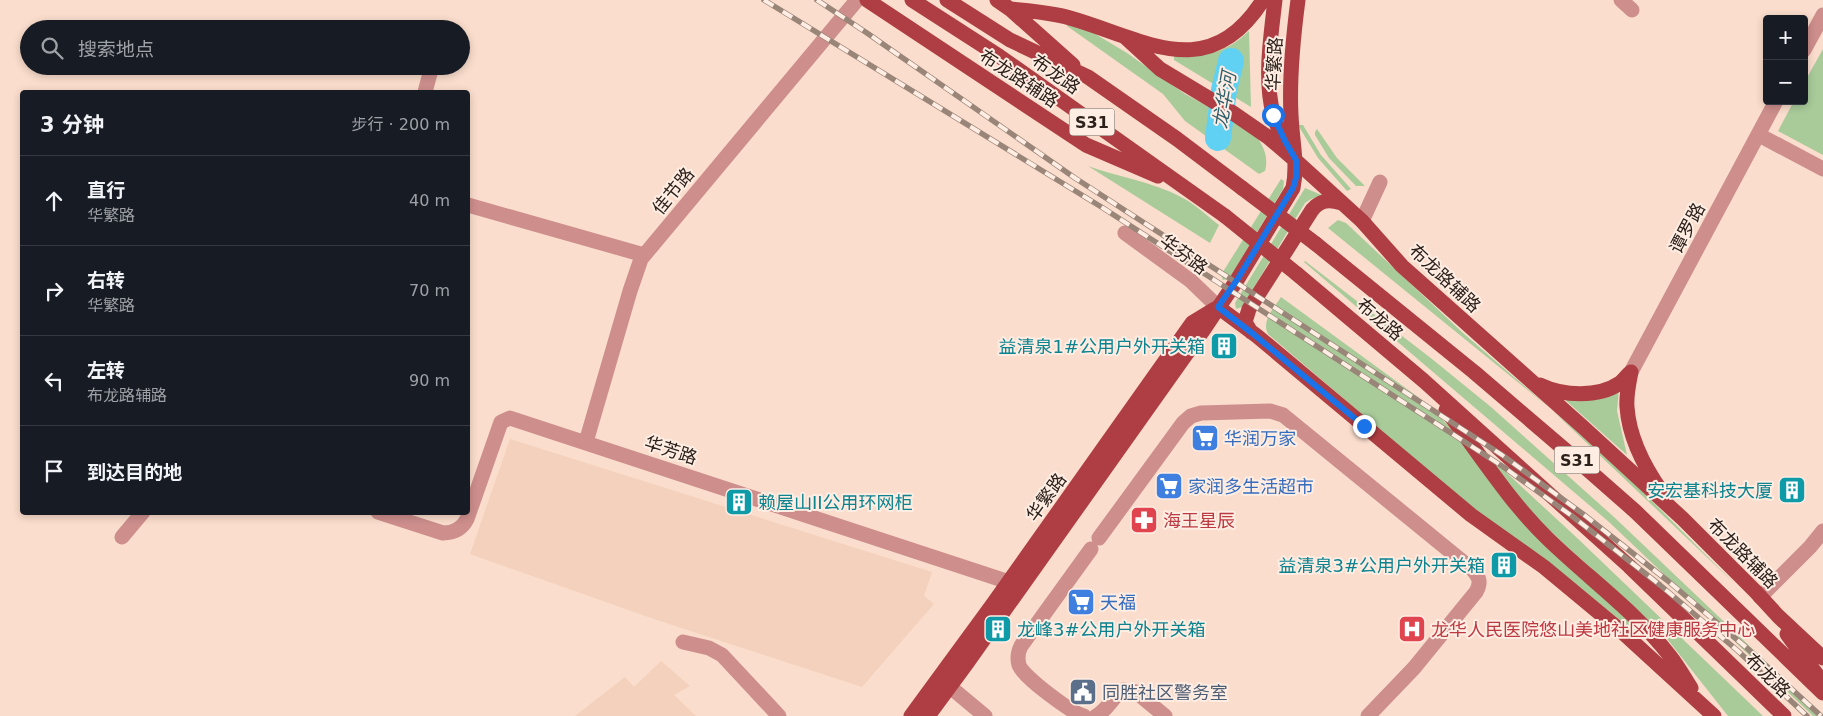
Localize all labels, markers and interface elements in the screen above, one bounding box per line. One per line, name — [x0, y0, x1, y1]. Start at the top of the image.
map controls — [1763, 15, 1808, 105]
button: + — [1763, 15, 1808, 60]
search box — [20, 20, 470, 75]
icon: search — [38, 34, 66, 62]
street label: 华繁路 — [1262, 36, 1286, 92]
text: 搜索地点 — [78, 38, 154, 60]
street label: 布龙路辅路 — [976, 45, 1062, 111]
street label: 布龙路 — [1028, 50, 1084, 98]
button: − — [1763, 60, 1808, 105]
water label: 龙华河 — [1208, 66, 1240, 130]
route start — [1262, 104, 1285, 127]
road number: S31 — [1070, 108, 1114, 136]
text: 3 分钟 — [40, 113, 104, 137]
text: 步行 · 200 m — [352, 115, 450, 134]
street label: 佳节路 — [648, 163, 698, 219]
text: 直行 — [87, 179, 125, 201]
icon: ahead — [40, 187, 68, 215]
text: 40 m — [409, 191, 450, 210]
street label: 谭罗路 — [1665, 199, 1709, 257]
text: 华繁路 — [87, 206, 135, 225]
street label: 华芬路 — [1156, 229, 1212, 279]
street label: 布龙路辅路 — [1405, 240, 1485, 316]
text: 右转 — [87, 269, 125, 291]
icon: right — [40, 277, 68, 305]
text: 70 m — [409, 281, 450, 300]
street label: 布龙路 — [1353, 294, 1407, 344]
text: 华繁路 — [87, 296, 135, 315]
building icon: 益清泉1#公用户外开关箱 — [1209, 331, 1239, 361]
place label: 益清泉1#公用户外开关箱 — [998, 336, 1205, 357]
text: 左转 — [87, 359, 125, 381]
icon: left — [40, 367, 68, 395]
text: 90 m — [409, 371, 450, 390]
text: 布龙路辅路 — [87, 386, 167, 405]
route end — [1353, 415, 1376, 438]
supermarket icon: 华润万家 — [1190, 423, 1220, 453]
place label: 华润万家 — [1224, 428, 1296, 449]
street label: 华芳路 — [642, 432, 700, 468]
road number: S31 — [1554, 446, 1600, 474]
icon: arrive — [40, 457, 68, 485]
text: 到达目的地 — [87, 461, 182, 483]
street label: 华繁路 — [1022, 469, 1070, 525]
supermarket icon: 家润多生活超市 — [1154, 471, 1184, 501]
building icon: 安宏基科技大厦 — [1777, 475, 1807, 505]
place label: 家润多生活超市 — [1188, 476, 1314, 497]
place label: 安宏基科技大厦 — [1647, 480, 1773, 501]
building icon: 赖屋山II公用环网柜 — [724, 487, 754, 517]
place label: 赖屋山II公用环网柜 — [758, 492, 913, 513]
pharmacy icon: 海王星辰 — [1129, 505, 1159, 535]
place label: 海王星辰 — [1163, 510, 1235, 531]
street label: 布龙路辅路 — [1704, 514, 1782, 592]
building icon: 益清泉3#公用户外开关箱 — [1489, 550, 1519, 580]
place label: 益清泉3#公用户外开关箱 — [1278, 555, 1485, 576]
supermarket icon: 天福 — [1066, 587, 1096, 617]
place label: 天福 — [1100, 592, 1136, 613]
building icon: 龙峰3#公用户外开关箱 — [983, 614, 1013, 644]
hospital icon: 龙华人民医院悠山美地社区健康服务中心 — [1397, 614, 1427, 644]
place label: 龙峰3#公用户外开关箱 — [1017, 619, 1206, 640]
place label: 龙华人民医院悠山美地社区健康服务中心 — [1431, 619, 1755, 640]
street label: 布龙路 — [1741, 649, 1795, 701]
public building icon: 同胜社区警务室 — [1068, 677, 1098, 707]
place label: 同胜社区警务室 — [1102, 682, 1228, 703]

